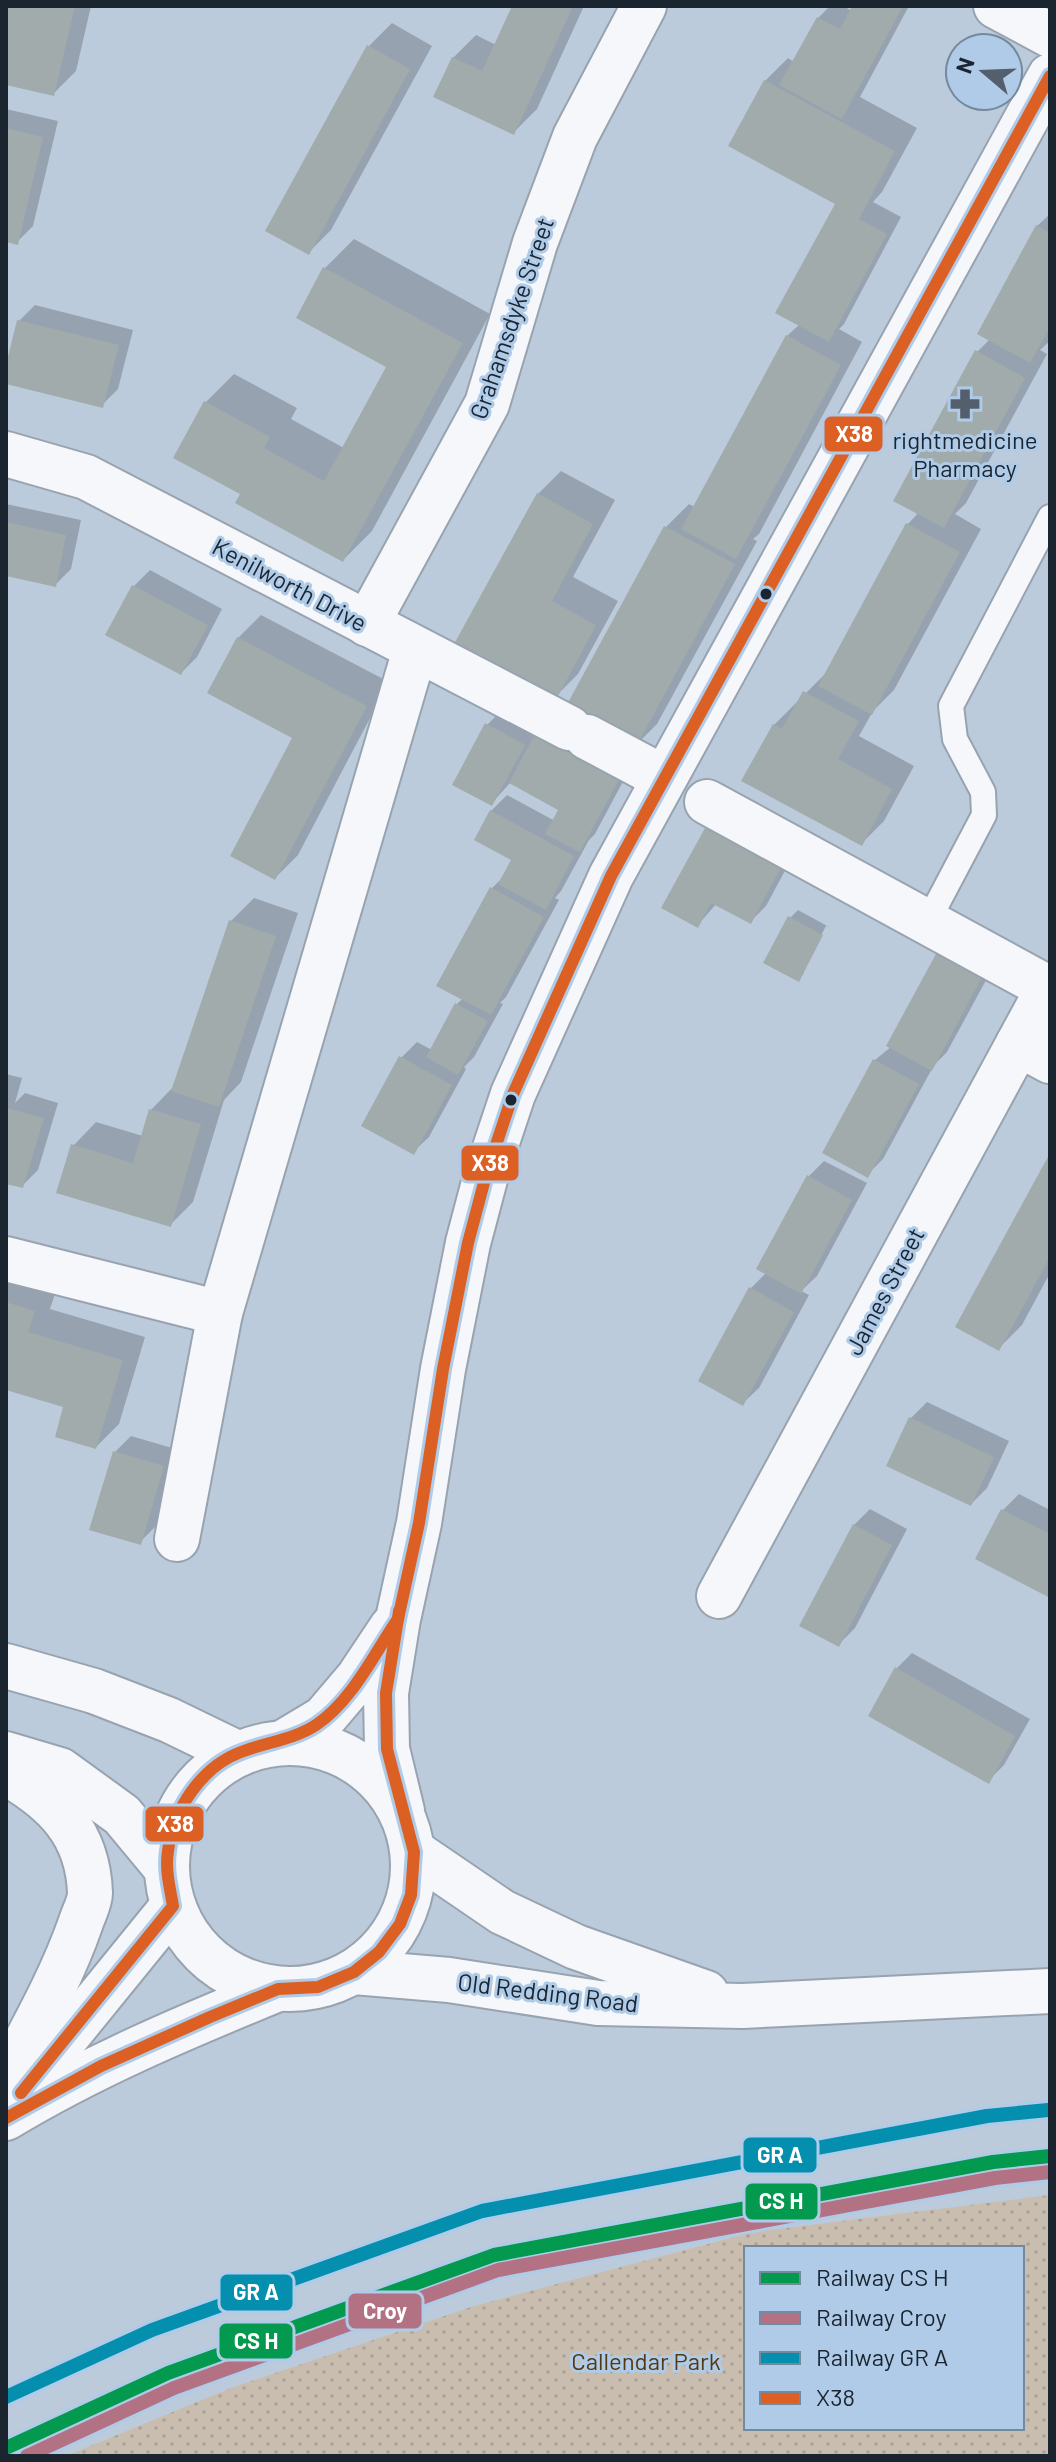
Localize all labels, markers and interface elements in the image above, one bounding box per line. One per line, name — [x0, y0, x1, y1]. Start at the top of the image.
north arrow — [944, 32, 1024, 112]
text: N — [949, 54, 979, 76]
street label: Grahamsdyke Street — [463, 213, 559, 423]
pharmacy icon: rightmedicine Pharmacy — [948, 387, 982, 421]
line badge: X38 — [823, 415, 884, 453]
text: X38 — [835, 420, 873, 446]
place label: rightmedicine Pharmacy — [892, 425, 1038, 482]
street label: Kenilworth Drive — [208, 531, 372, 637]
unlabelled marker — [758, 586, 774, 602]
unlabelled marker — [503, 1092, 519, 1108]
line badge: X38 — [460, 1144, 520, 1182]
text: X38 — [471, 1149, 509, 1175]
street label: James Street — [838, 1222, 930, 1360]
line badge: X38 — [144, 1805, 205, 1843]
text: X38 — [156, 1810, 194, 1836]
street label: Old Redding Road — [456, 1967, 640, 2017]
line badge: GR A — [742, 2136, 818, 2174]
text: GR A — [757, 2141, 803, 2167]
line badge: CS H — [744, 2182, 819, 2221]
text: CS H — [759, 2187, 803, 2213]
legend — [744, 2246, 1024, 2430]
text: Railway CS H — [816, 2262, 949, 2291]
line badge: GR A — [219, 2273, 294, 2312]
text: GR A — [233, 2278, 279, 2304]
line badge: Croy — [347, 2292, 423, 2330]
text: Croy — [363, 2297, 407, 2323]
text: Railway Croy — [816, 2302, 946, 2331]
line badge: CS H — [218, 2322, 294, 2360]
text: CS H — [234, 2327, 278, 2353]
text: Railway GR A — [816, 2342, 948, 2371]
park label: Callendar Park — [571, 2346, 721, 2375]
text: X38 — [816, 2382, 855, 2411]

